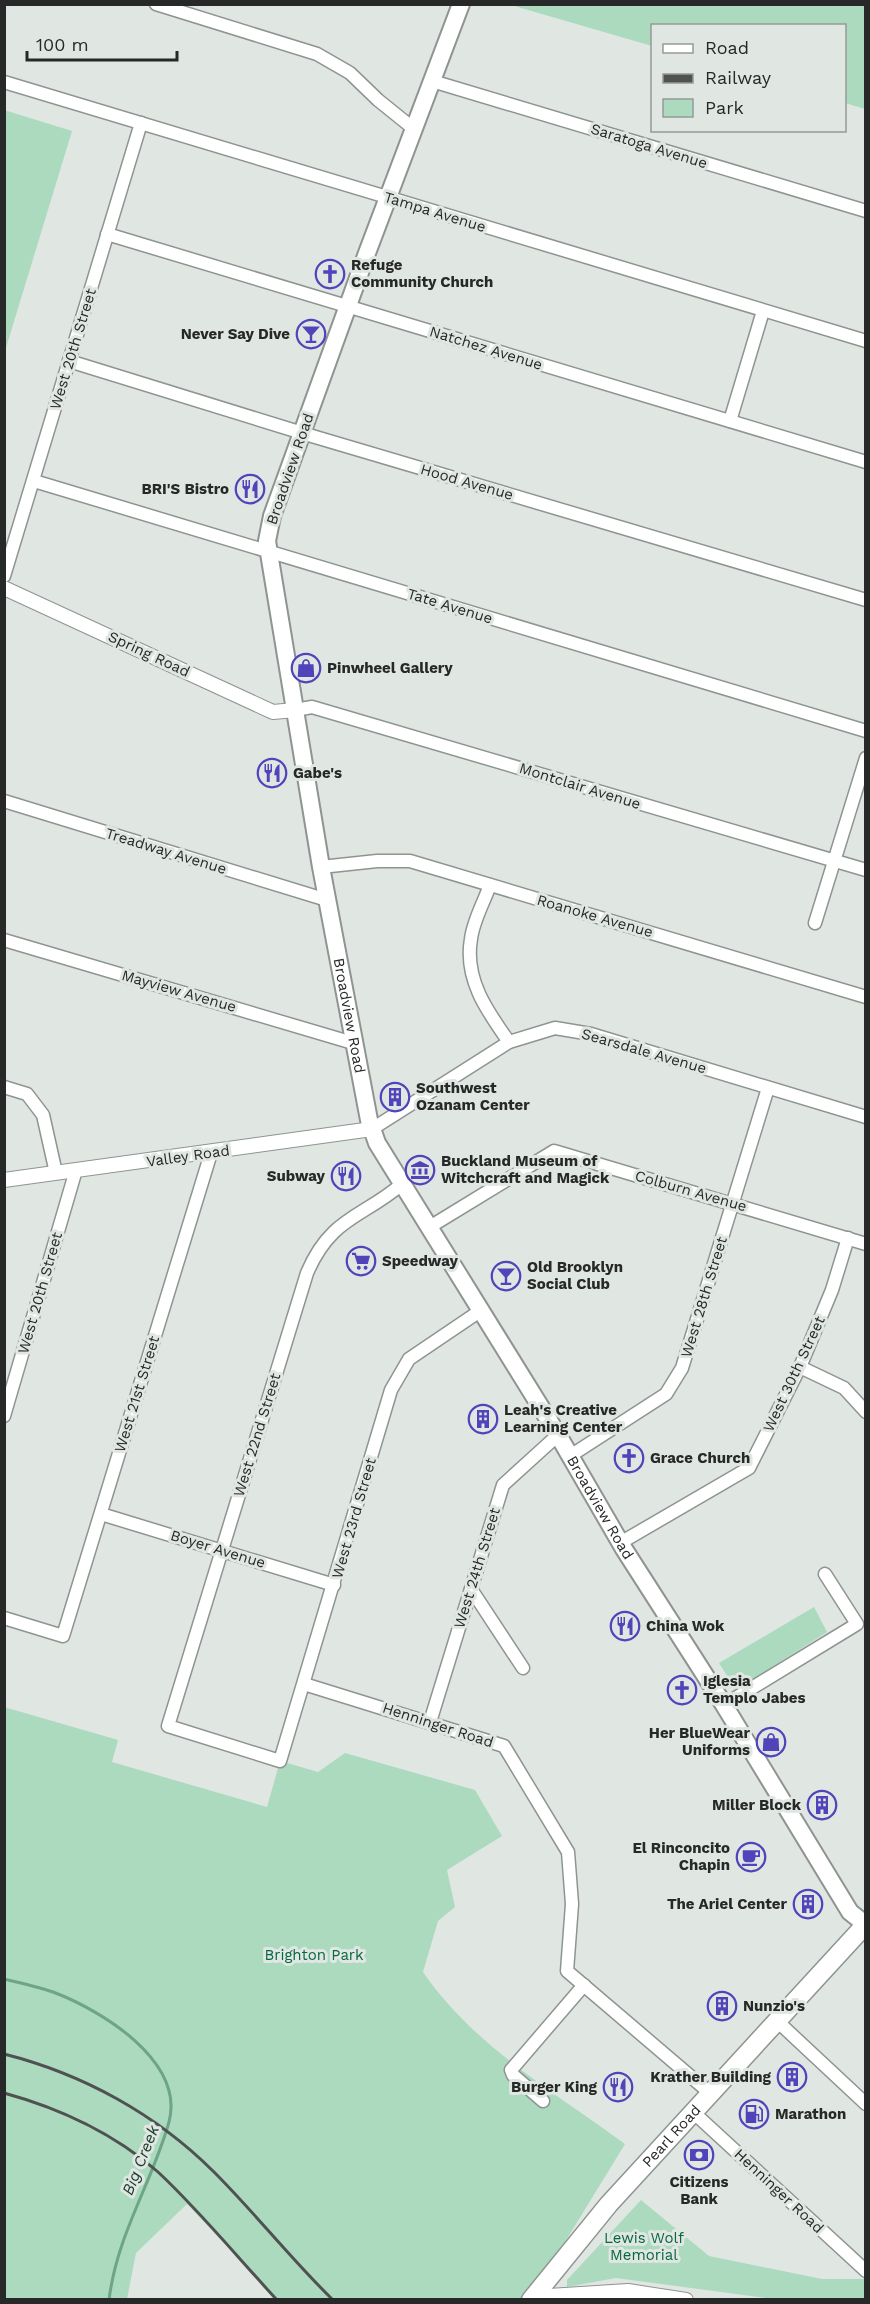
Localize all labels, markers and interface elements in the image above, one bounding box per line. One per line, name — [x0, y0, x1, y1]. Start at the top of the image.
scale bar — [27, 24, 177, 62]
legend — [651, 24, 846, 132]
text: 100 m — [36, 34, 89, 55]
text: Road — [705, 37, 749, 58]
text: Railway — [705, 67, 772, 88]
text: Park — [705, 97, 744, 118]
street label: Saratoga Avenue — [588, 120, 710, 172]
street label: Tampa Avenue — [382, 188, 488, 236]
place label: Refuge Community Church — [351, 256, 493, 291]
church icon: Refuge Community Church — [314, 258, 346, 290]
street label: West 20th Street — [46, 286, 100, 412]
bar icon: Never Say Dive — [295, 318, 327, 350]
street label: Natchez Avenue — [427, 322, 545, 374]
place label: Never Say Dive — [181, 325, 290, 343]
street label: Broadview Road — [262, 411, 318, 527]
street label: Hood Avenue — [418, 460, 516, 504]
restaurant icon: BRI'S Bistro — [234, 473, 266, 505]
place label: BRI'S Bistro — [141, 480, 229, 498]
street label: Tate Avenue — [405, 584, 495, 628]
street label: Spring Road — [105, 627, 193, 681]
shop icon: Pinwheel Gallery — [290, 652, 322, 684]
place label: Pinwheel Gallery — [327, 659, 453, 677]
restaurant icon: Gabe's — [256, 757, 288, 789]
street label: Montclair Avenue — [517, 759, 643, 813]
place label: Gabe's — [293, 764, 342, 782]
street label: Treadway Avenue — [103, 824, 229, 878]
street label: Roanoke Avenue — [535, 891, 655, 941]
street label: Broadview Road — [329, 957, 369, 1075]
street label: Mayview Avenue — [120, 966, 238, 1016]
street label: Searsdale Avenue — [579, 1025, 709, 1077]
place label: Southwest Ozanam Center — [416, 1079, 530, 1114]
building icon: Southwest Ozanam Center — [379, 1081, 411, 1113]
street label: Valley Road — [145, 1141, 231, 1171]
place label: Buckland Museum of Witchcraft and Magick — [441, 1152, 610, 1187]
museum icon: Buckland Museum of Witchcraft and Magick — [404, 1154, 436, 1186]
restaurant icon: Subway — [330, 1160, 362, 1192]
street label: Colburn Avenue — [633, 1166, 749, 1216]
place label: Subway — [267, 1167, 326, 1185]
street label: West 20th Street — [14, 1229, 66, 1356]
street label: West 28th Street — [677, 1234, 731, 1360]
supermarket icon: Speedway — [345, 1245, 377, 1277]
place label: Speedway — [382, 1252, 458, 1270]
place label: Old Brooklyn Social Club — [527, 1258, 623, 1293]
bar icon: Old Brooklyn Social Club — [490, 1260, 522, 1292]
street label: West 30th Street — [759, 1313, 829, 1435]
street label: West 21st Street — [111, 1333, 163, 1454]
street label: West 22nd Street — [230, 1370, 285, 1499]
place label: Leah's Creative Learning Center — [504, 1401, 623, 1436]
building icon: Leah's Creative Learning Center — [467, 1403, 499, 1435]
church icon: Grace Church — [613, 1442, 645, 1474]
place label: Grace Church — [650, 1449, 750, 1467]
street label: Broadview Road — [563, 1452, 637, 1563]
street label: West 23rd Street — [328, 1455, 380, 1581]
street label: West 24th Street — [450, 1505, 504, 1630]
street label: Boyer Avenue — [168, 1526, 268, 1572]
restaurant icon: China Wok — [609, 1610, 641, 1642]
place label: China Wok — [646, 1617, 725, 1635]
place label: Iglesia Templo Jabes — [703, 1672, 806, 1707]
church icon: Iglesia Templo Jabes — [666, 1674, 698, 1706]
street label: Henninger Road — [380, 1699, 496, 1751]
place label: Her BlueWear Uniforms — [649, 1724, 751, 1759]
shop icon: Her BlueWear Uniforms — [755, 1726, 787, 1758]
building icon: Miller Block — [806, 1789, 838, 1821]
place label: Miller Block — [712, 1796, 802, 1814]
place label: El Rinconcito Chapin — [632, 1839, 730, 1874]
cafe icon: El Rinconcito Chapin — [735, 1841, 767, 1873]
building icon: The Ariel Center — [792, 1888, 824, 1920]
place label: The Ariel Center — [667, 1895, 788, 1913]
park label: Brighton Park — [264, 1946, 364, 1964]
building icon: Nunzio's — [706, 1990, 738, 2022]
place label: Nunzio's — [743, 1997, 805, 2015]
building icon: Krather Building — [776, 2061, 808, 2093]
place label: Krather Building — [650, 2068, 772, 2086]
restaurant icon: Burger King — [602, 2071, 634, 2103]
place label: Burger King — [511, 2078, 598, 2096]
fuel station icon: Marathon — [738, 2098, 770, 2130]
street label: Pearl Road — [638, 2101, 704, 2171]
place label: Marathon — [775, 2105, 846, 2123]
water label: Big Creek — [118, 2121, 163, 2198]
bank icon: Citizens Bank — [683, 2139, 715, 2171]
street label: Henninger Road — [731, 2145, 827, 2237]
place label: Citizens Bank — [669, 2173, 729, 2208]
park label: Lewis Wolf Memorial — [604, 2229, 684, 2264]

